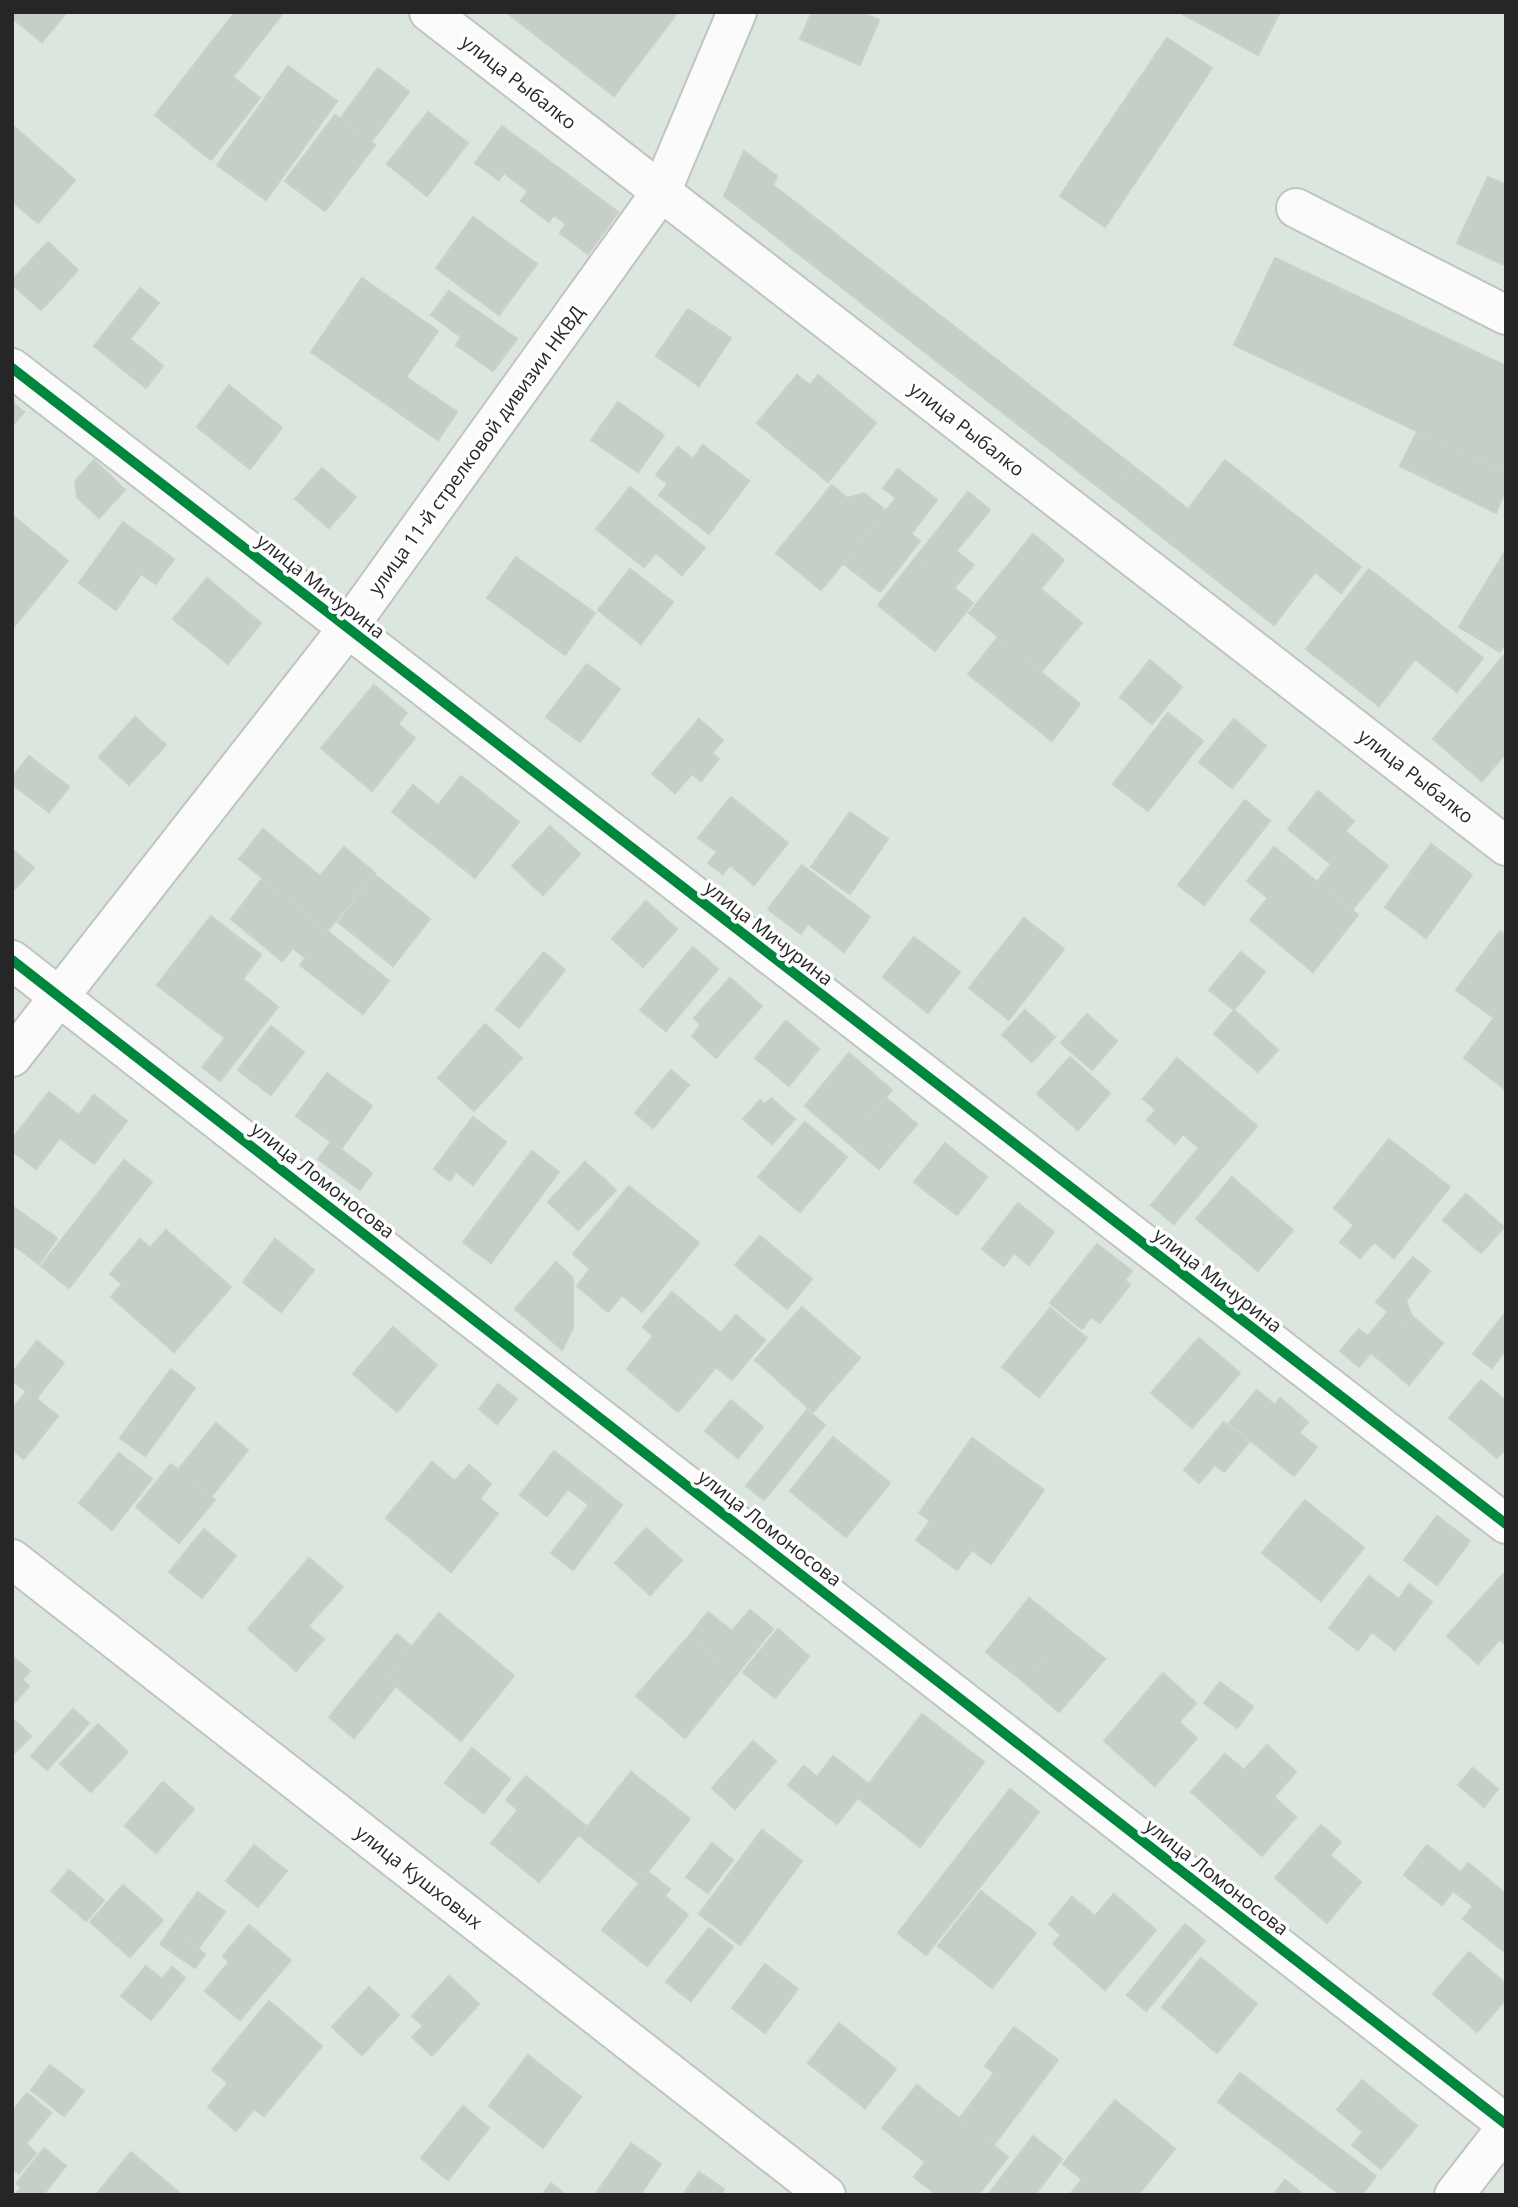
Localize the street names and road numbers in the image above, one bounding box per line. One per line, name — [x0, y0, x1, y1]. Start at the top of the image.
street label: улица Рыбалко — [456, 29, 582, 135]
street label: улица 11-й стрелковой дивизии НКВД — [362, 300, 590, 600]
street label: улица Рыбалко — [904, 376, 1030, 482]
street label: улица Мичурина — [251, 528, 391, 644]
street label: улица Рыбалко — [1353, 723, 1479, 829]
street label: улица Мичурина — [699, 875, 839, 991]
street label: улица Ломоносова — [246, 1116, 400, 1244]
street label: улица Мичурина — [1148, 1222, 1288, 1338]
street label: улица Ломоносова — [693, 1464, 847, 1592]
street label: улица Ломоносова — [1140, 1813, 1294, 1941]
street label: улица Кушховых — [350, 1819, 488, 1935]

